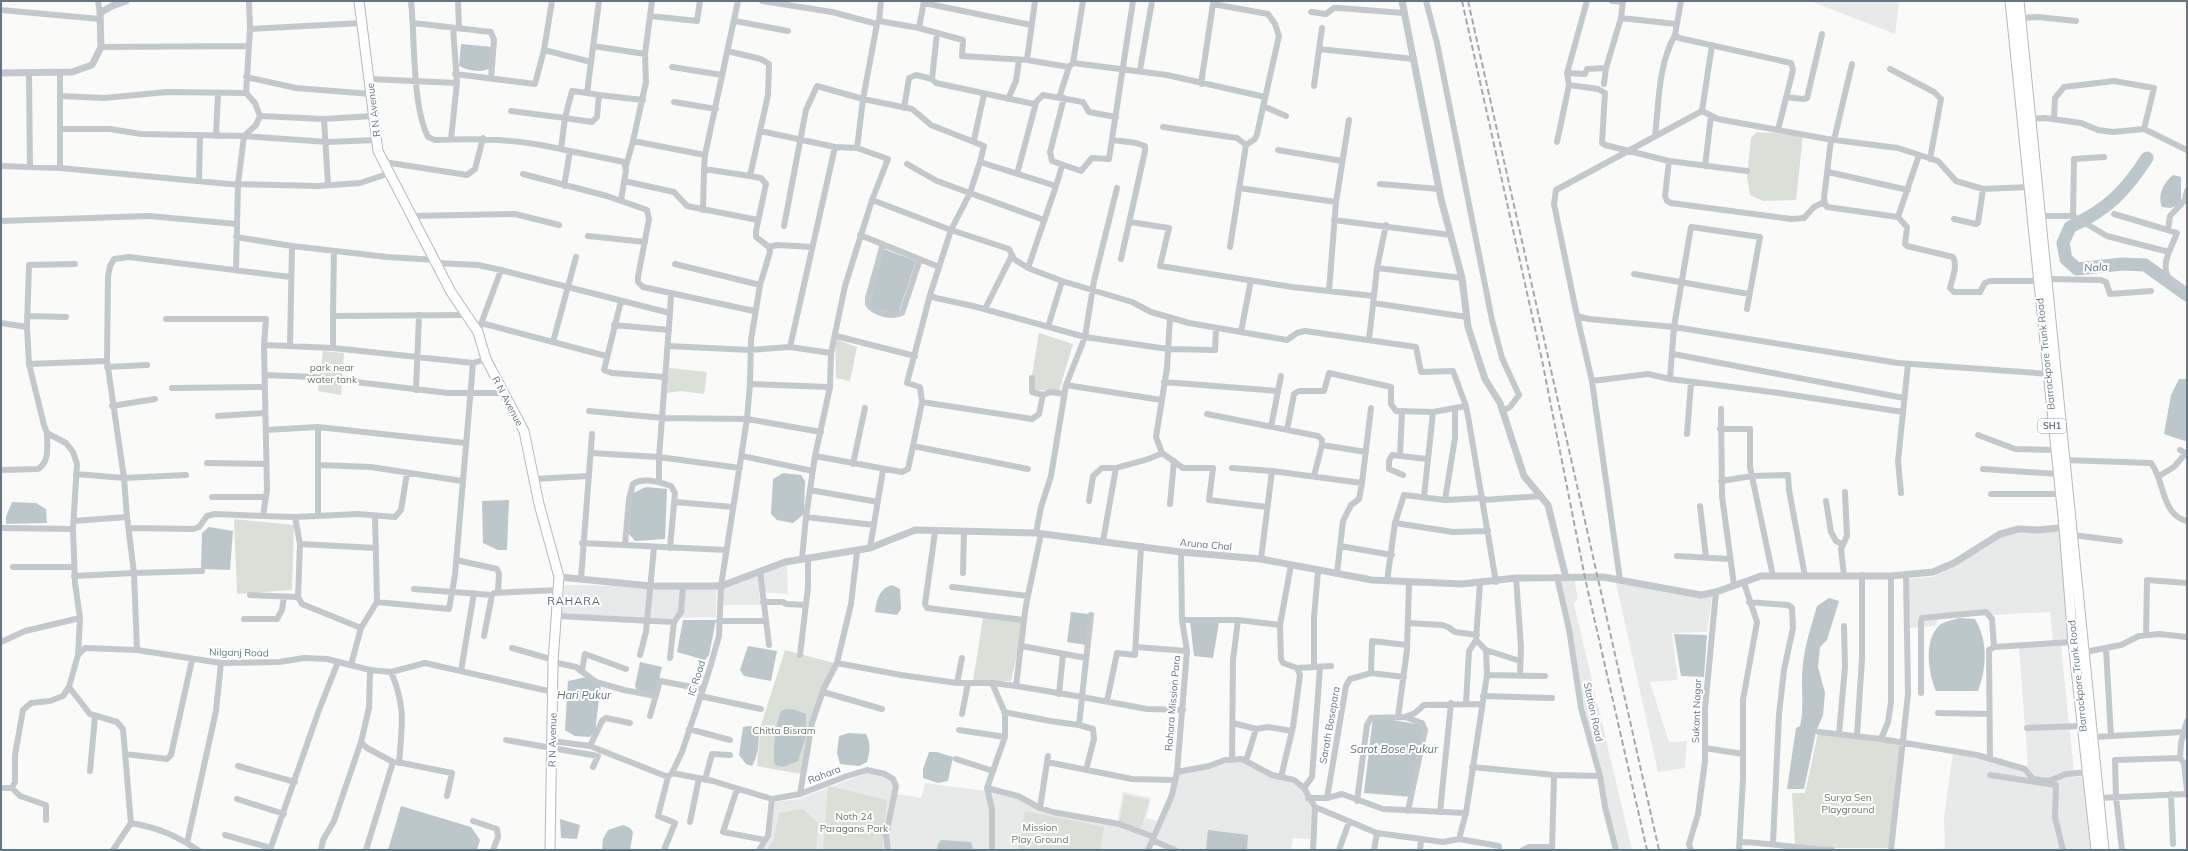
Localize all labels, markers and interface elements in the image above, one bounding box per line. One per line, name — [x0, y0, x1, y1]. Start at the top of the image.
street label: R N Avenue — [364, 82, 383, 138]
water label: Nala — [2084, 259, 2109, 275]
street label: Barrackpore Trunk Road — [2033, 297, 2058, 410]
park label: park near water tank — [307, 361, 358, 386]
street label: R N Avenue — [489, 374, 526, 428]
road number: SH1 — [2038, 419, 2066, 433]
street label: Aruna Chal — [1179, 536, 1233, 553]
district label: RAHARA — [547, 594, 601, 608]
street label: Barrackpore Trunk Road — [2065, 619, 2090, 732]
street label: Nilganj Road — [209, 645, 269, 660]
street label: Rahara Mission Para — [1162, 655, 1183, 752]
street label: IC Road — [685, 659, 708, 698]
street label: Sukant Nagar — [1689, 678, 1704, 743]
street label: Station Road — [1581, 681, 1606, 743]
street label: Sarath Bosepara — [1316, 685, 1343, 765]
water label: Hari Pukur — [557, 688, 612, 702]
street label: R N Avenue — [546, 713, 559, 767]
park label: Chitta Bisram — [752, 724, 816, 737]
water label: Sarot Bose Pukur — [1350, 742, 1439, 756]
street label: Rahara — [806, 762, 843, 787]
park label: Surya Sen Playground — [1821, 791, 1875, 816]
park label: Noth 24 Paragans Park — [820, 810, 889, 835]
park label: Mission Play Ground — [1012, 821, 1068, 846]

